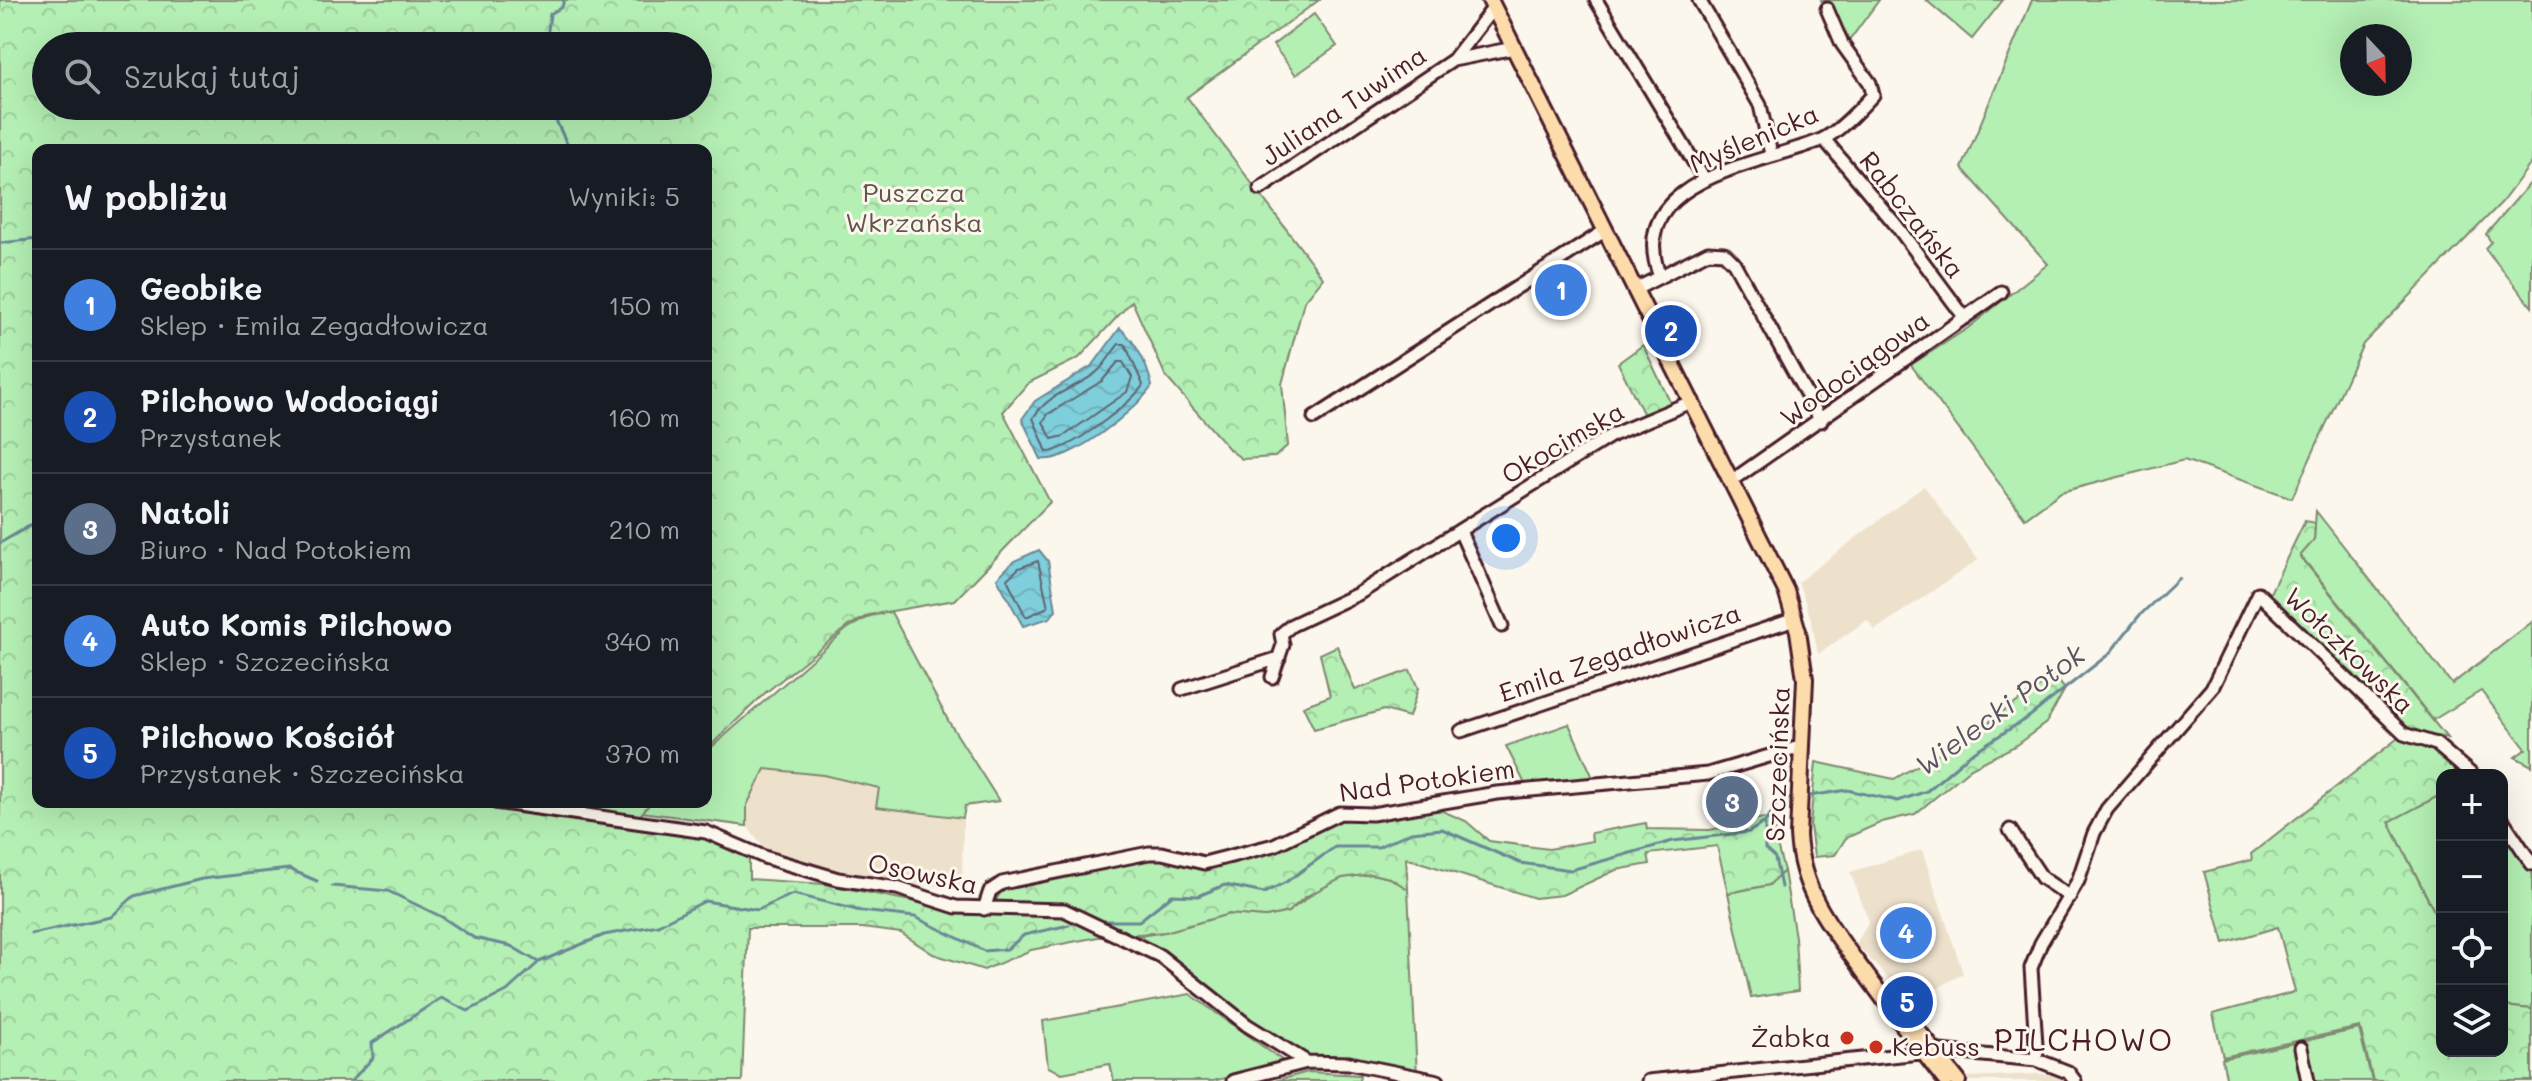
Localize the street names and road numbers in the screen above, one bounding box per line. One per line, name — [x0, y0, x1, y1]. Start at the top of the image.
street label: Juliana Tuwima — [1254, 37, 1432, 173]
street label: Myślenicka — [1684, 96, 1823, 181]
street label: Rabczańska — [1852, 144, 1973, 285]
street label: Wodociągowa — [1773, 303, 1936, 434]
street label: Okocimska — [1495, 393, 1630, 491]
street label: Wołczkowska — [2277, 580, 2422, 721]
street label: Emila Zegadłowicza — [1494, 595, 1745, 709]
street label: Szczecińska — [1757, 686, 1797, 842]
street label: Nad Potokiem — [1337, 751, 1517, 809]
street label: Osowska — [865, 845, 981, 901]

